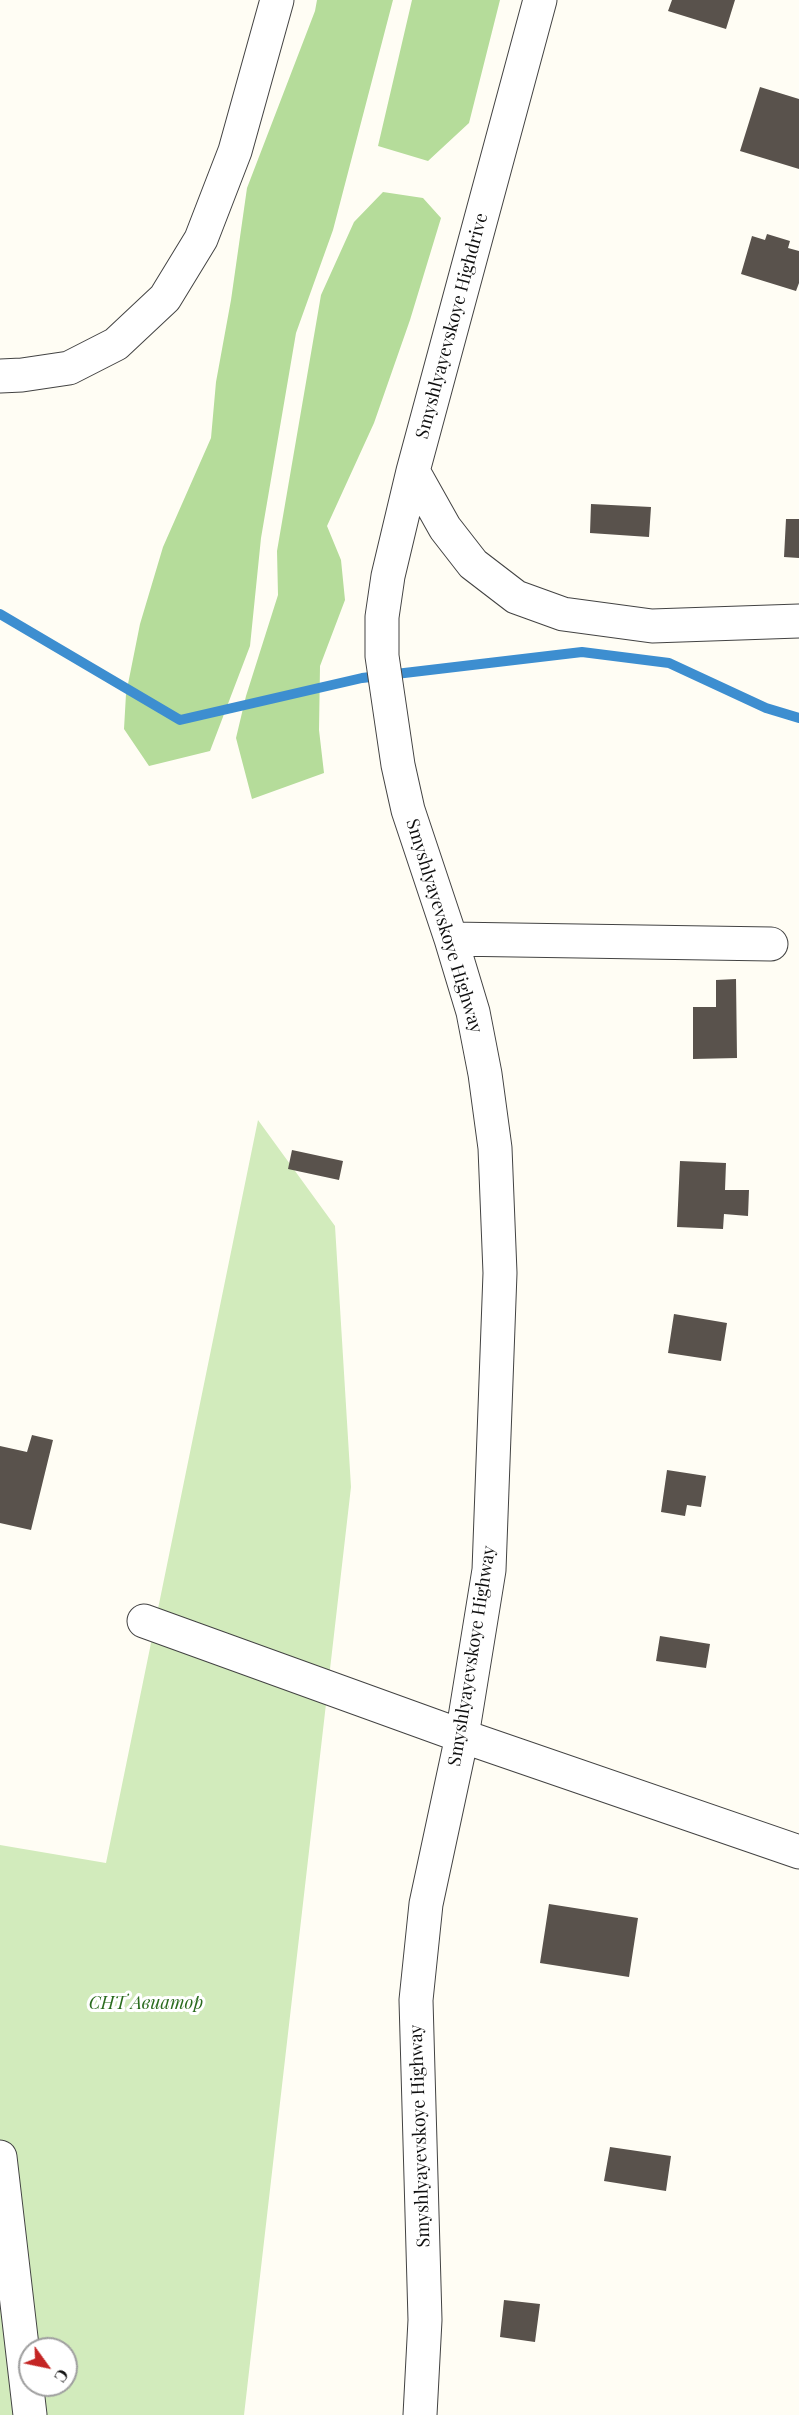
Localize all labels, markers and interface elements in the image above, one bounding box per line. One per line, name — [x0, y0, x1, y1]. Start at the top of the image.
street label: Smyshlyayevskoye Highdrive — [411, 211, 493, 441]
street label: Smyshlyayevskoye Highway — [401, 816, 487, 1036]
street label: Smyshlyayevskoye Highway — [444, 1544, 500, 1768]
park label: СНТ Авиатор — [89, 1992, 203, 2014]
street label: Smyshlyayevskoye Highway — [405, 2024, 435, 2248]
north arrow — [18, 2337, 78, 2397]
text: С — [50, 2366, 74, 2386]

